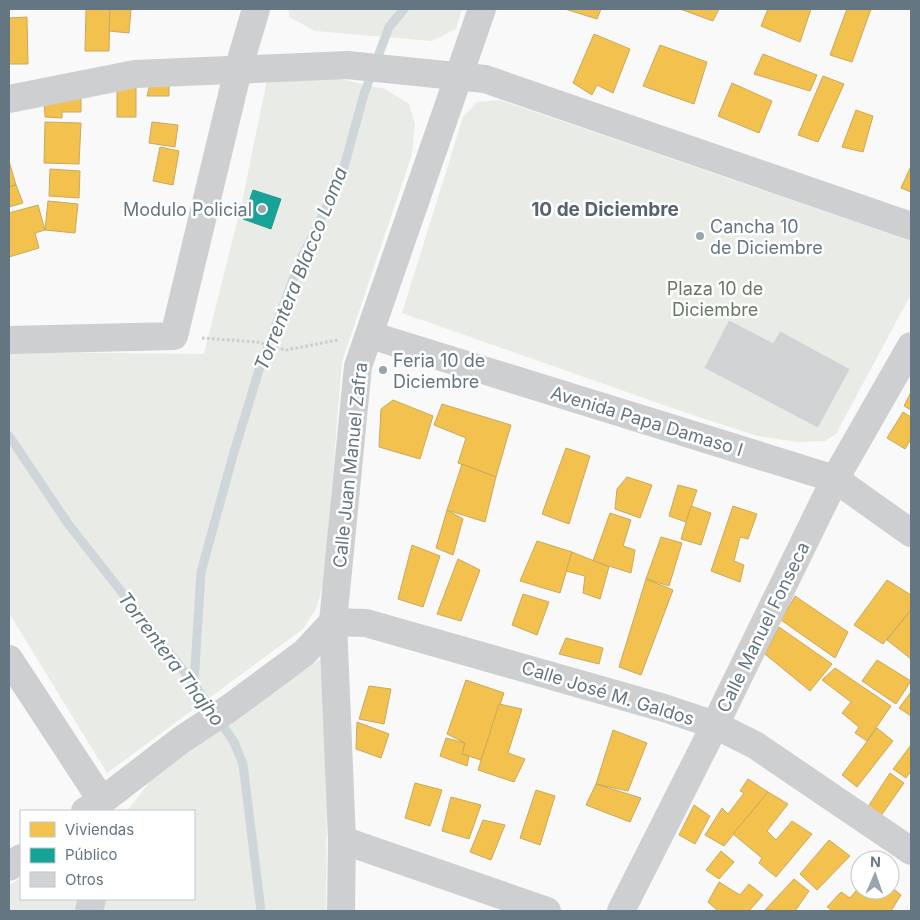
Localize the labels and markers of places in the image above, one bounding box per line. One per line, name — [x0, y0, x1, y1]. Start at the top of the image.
place label: Modulo Policial — [123, 199, 252, 220]
marker: Modulo Policial — [256, 203, 268, 215]
place label: Cancha 10 de Diciembre — [710, 216, 823, 258]
marker: Cancha 10 de Diciembre — [694, 230, 706, 242]
place label: Feria 10 de Diciembre — [393, 350, 485, 392]
marker: Feria 10 de Diciembre — [377, 364, 389, 376]

